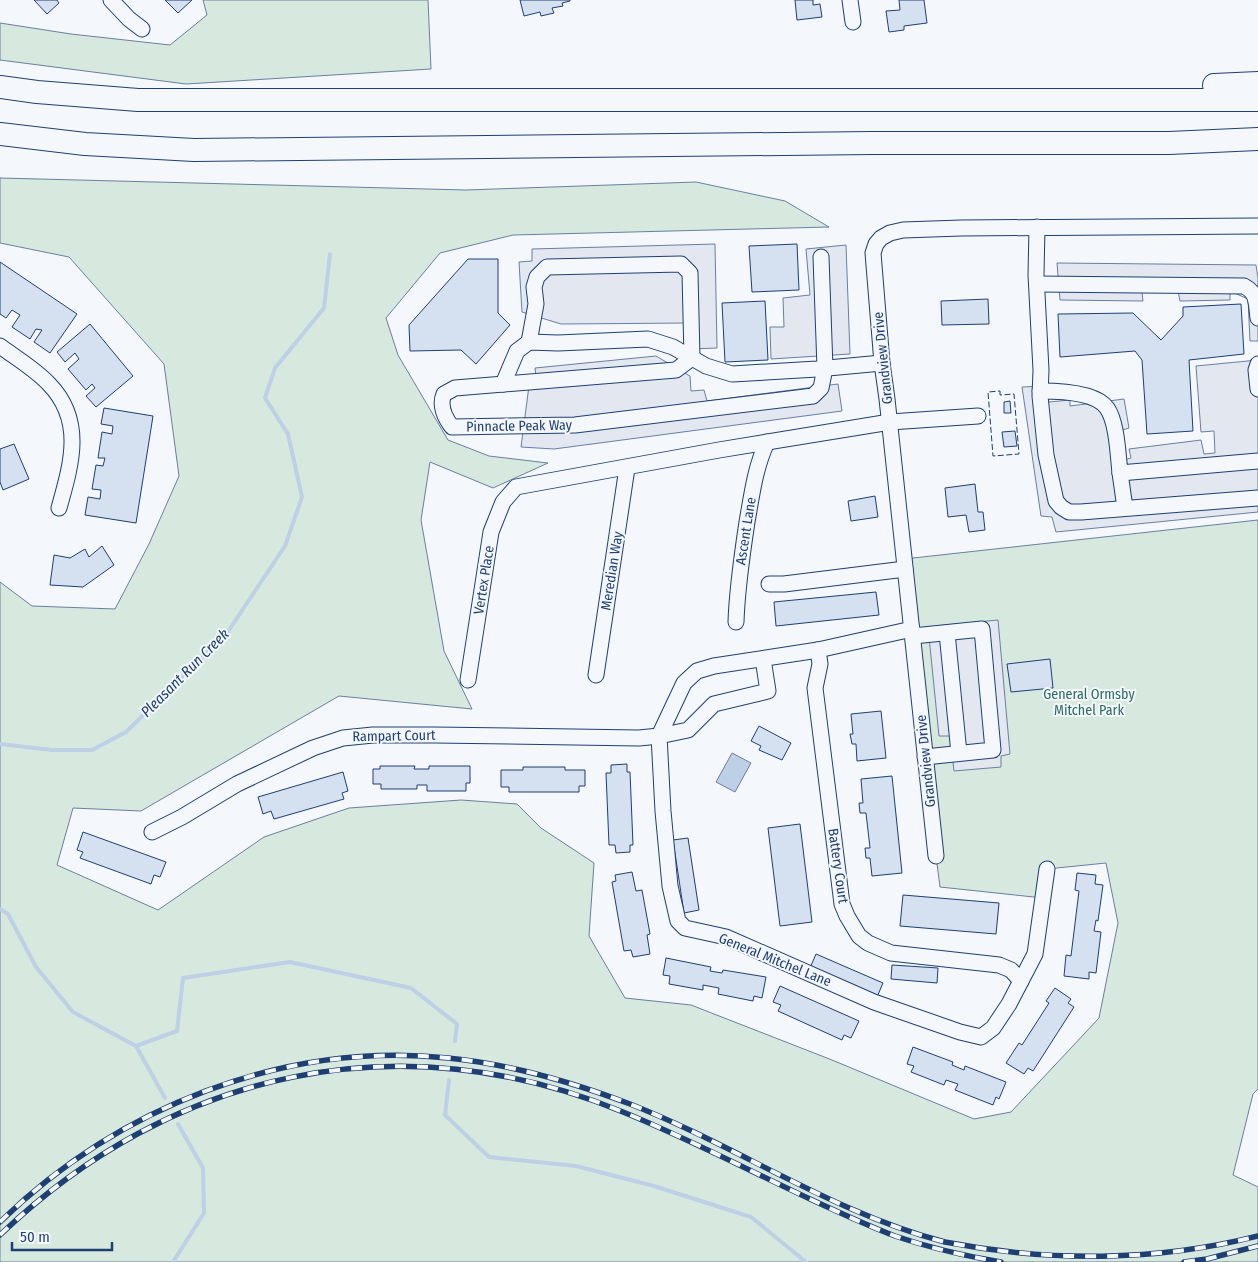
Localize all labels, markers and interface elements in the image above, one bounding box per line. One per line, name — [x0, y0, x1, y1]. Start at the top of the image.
street label: Grandview Drive — [870, 311, 896, 405]
street label: Pinnacle Peak Way — [466, 417, 573, 435]
street label: Ascent Lane — [732, 496, 760, 566]
street label: Meredian Way — [597, 530, 627, 612]
street label: Vertex Place — [470, 544, 498, 616]
water label: Pleasant Run Creek — [137, 625, 233, 721]
park label: General Ormsby Mitchel Park — [1043, 686, 1135, 719]
street label: Grandview Drive — [913, 714, 939, 808]
street label: Rampart Court — [352, 727, 436, 745]
street label: Battery Court — [824, 827, 852, 905]
street label: General Mitchel Lane — [716, 930, 834, 990]
scale bar — [12, 1220, 112, 1252]
text: 50 m — [20, 1228, 50, 1246]

